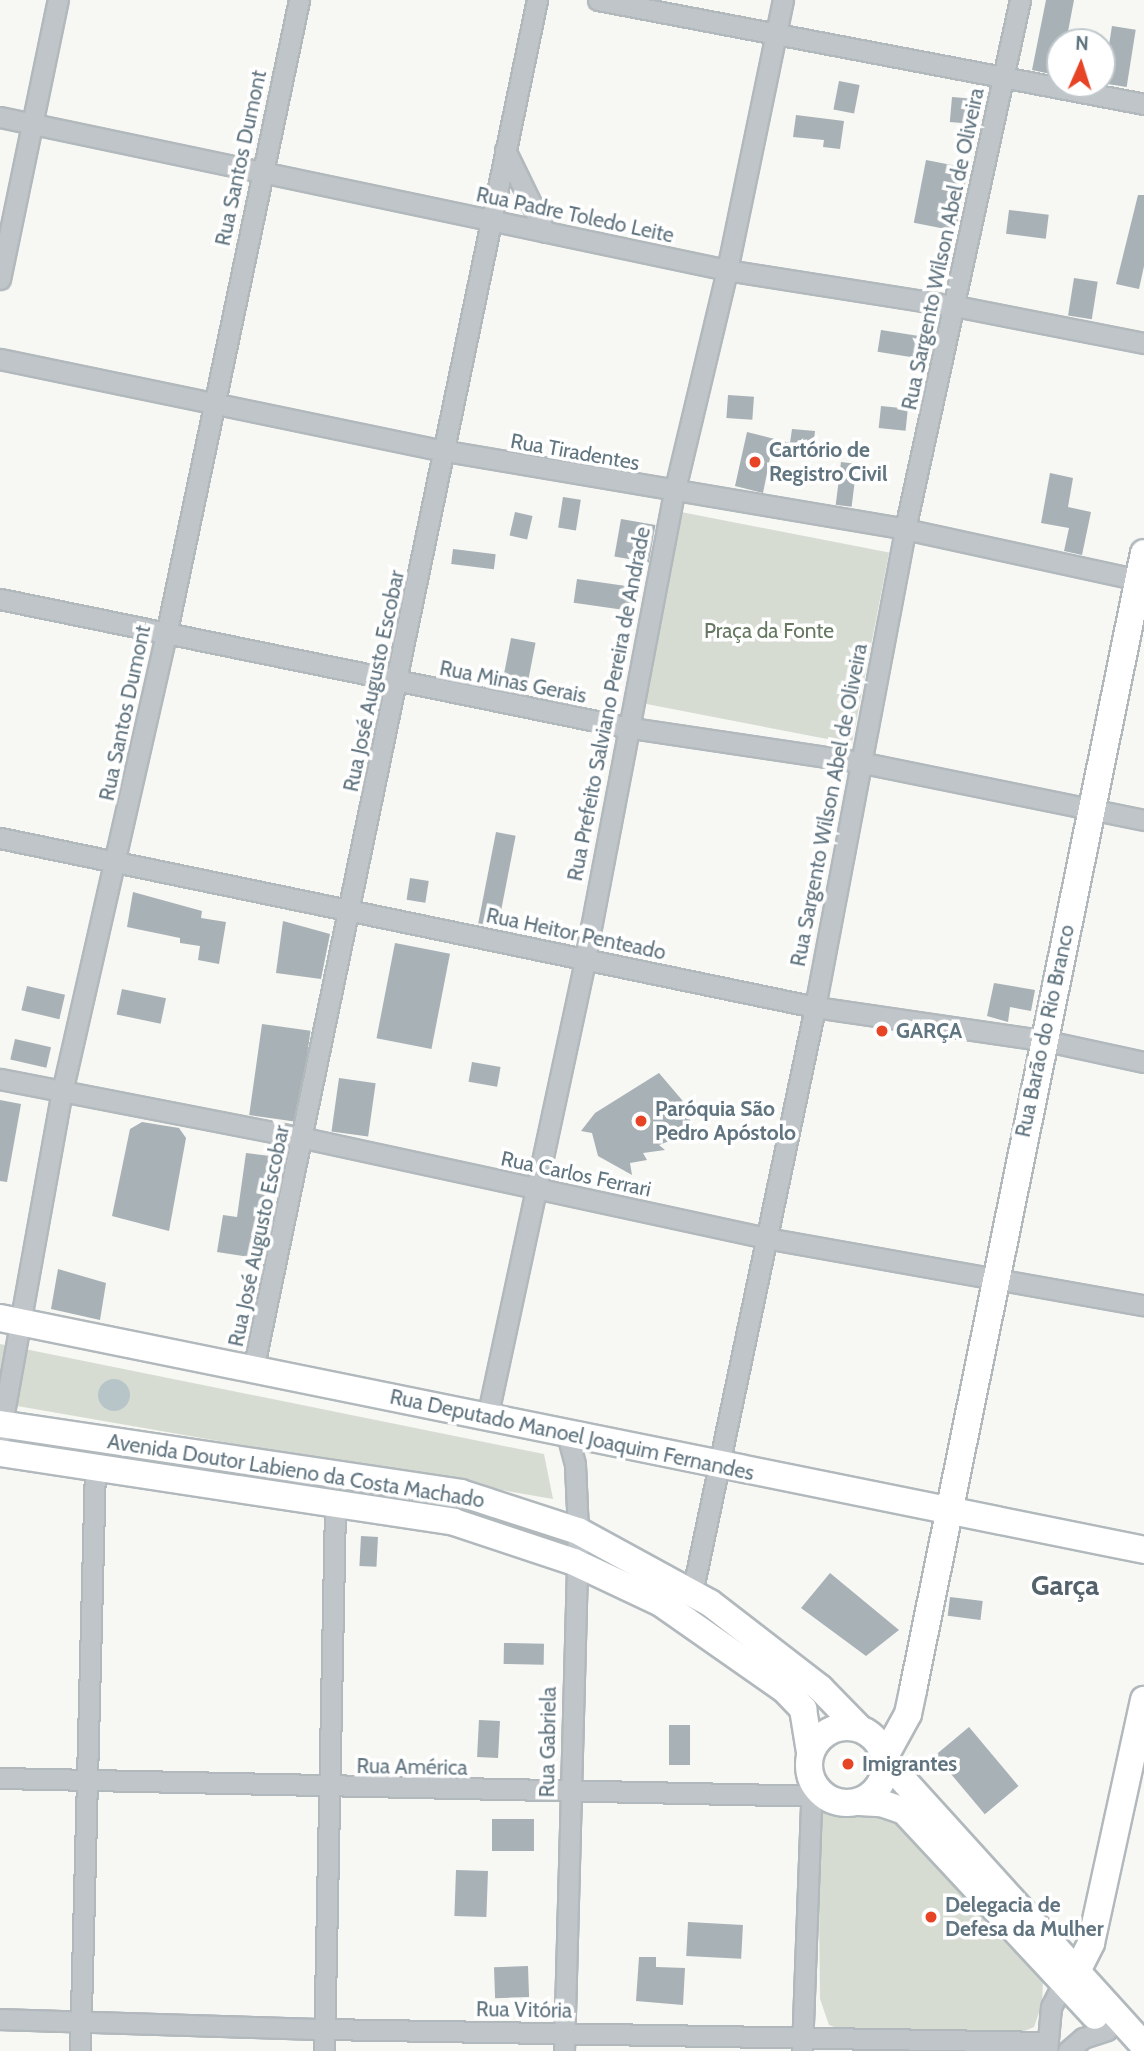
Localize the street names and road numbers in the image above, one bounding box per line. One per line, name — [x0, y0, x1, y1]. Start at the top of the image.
street label: Rua Santos Dumont — [210, 68, 272, 248]
street label: Rua Sargento Wilson Abel de Oliveira — [897, 86, 989, 412]
street label: Rua Padre Toledo Leite — [474, 182, 676, 248]
street label: Rua Tiradentes — [508, 428, 642, 476]
street label: Rua Prefeito Salviano Pereira de Andrade — [562, 525, 656, 883]
street label: Rua José Augusto Escobar — [338, 568, 410, 794]
street label: Rua Santos Dumont — [94, 623, 156, 803]
street label: Rua Sargento Wilson Abel de Oliveira — [785, 641, 873, 969]
street label: Rua Minas Gerais — [437, 655, 589, 709]
street label: Rua Heitor Penteado — [484, 903, 668, 965]
street label: Rua Barão do Rio Branco — [1010, 922, 1080, 1140]
street label: Rua José Augusto Escobar — [223, 1123, 295, 1349]
street label: Rua Carlos Ferrari — [499, 1146, 653, 1202]
street label: Rua Deputado Manoel Joaquim Fernandes — [388, 1384, 756, 1486]
street label: Avenida Doutor Labieno da Costa Machado — [106, 1429, 486, 1513]
street label: Rua Gabriela — [534, 1686, 562, 1798]
street label: Rua América — [356, 1753, 468, 1781]
street label: Rua Vitória — [476, 1997, 572, 2023]

